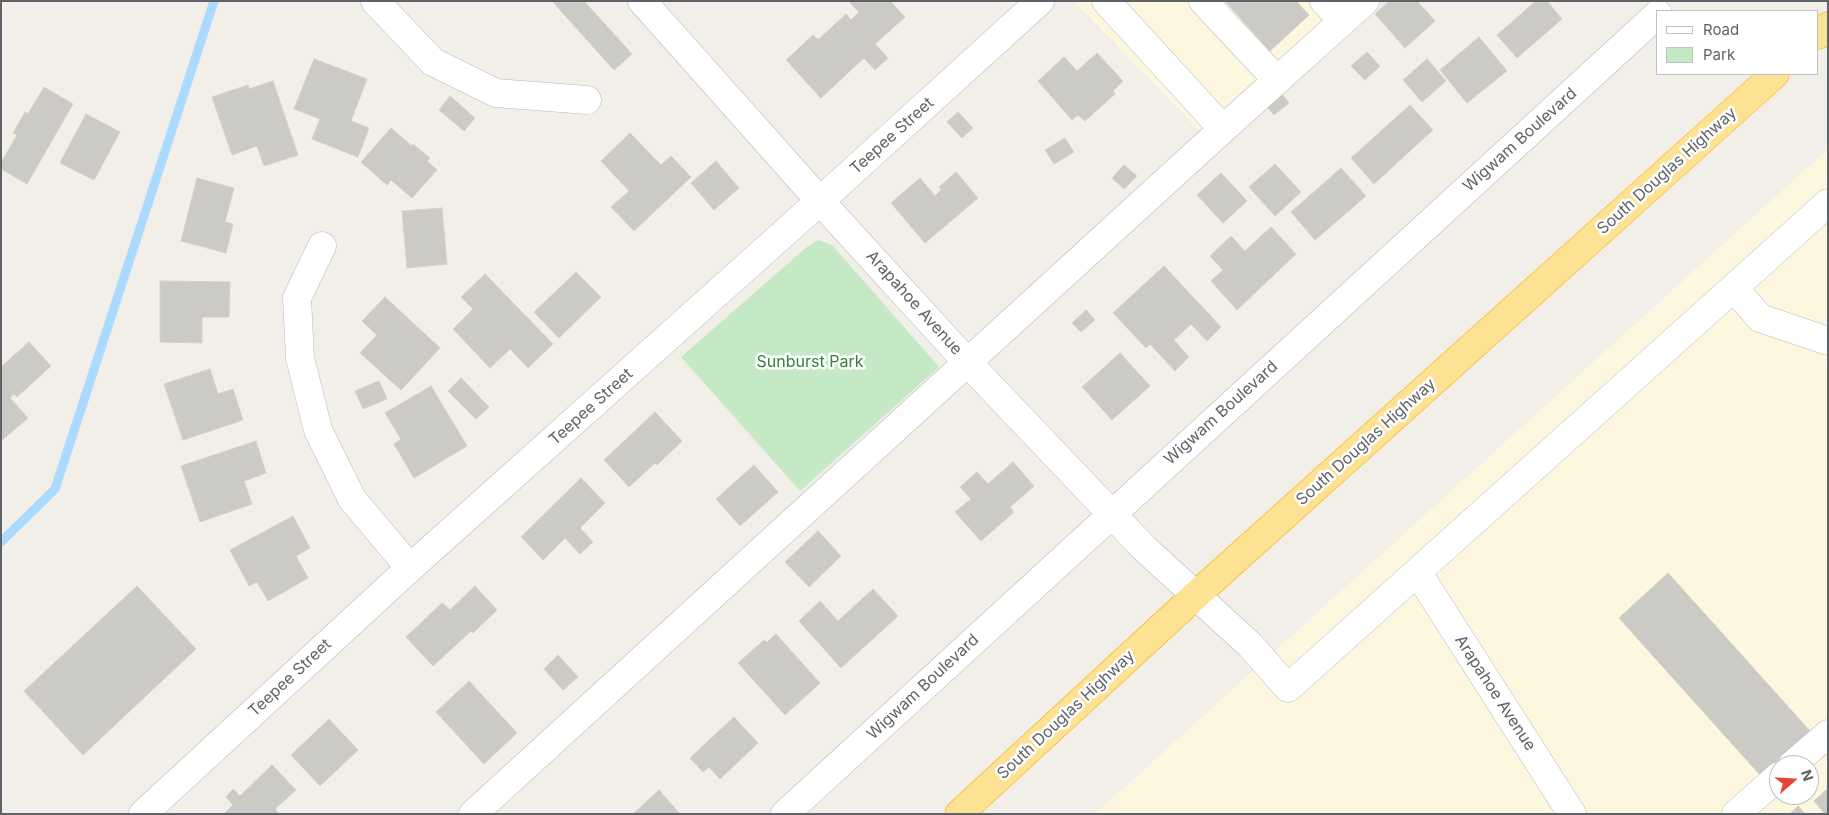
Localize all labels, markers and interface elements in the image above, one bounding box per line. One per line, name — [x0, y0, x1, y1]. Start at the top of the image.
legend — [1656, 10, 1819, 75]
text: Road — [1703, 20, 1739, 39]
text: Park — [1703, 45, 1735, 64]
street label: Wigwam Boulevard — [1459, 84, 1581, 196]
street label: Teepee Street — [846, 93, 938, 179]
street label: South Douglas Highway — [1593, 103, 1741, 239]
street label: Arapahoe Avenue — [862, 247, 966, 359]
park label: Sunburst Park — [757, 352, 863, 372]
street label: Wigwam Boulevard — [1160, 357, 1282, 469]
street label: Teepee Street — [545, 364, 637, 450]
street label: South Douglas Highway — [1292, 374, 1440, 510]
street label: Wigwam Boulevard — [863, 630, 983, 744]
street label: Arapahoe Avenue — [1450, 632, 1540, 754]
street label: Teepee Street — [245, 635, 335, 721]
street label: South Douglas Highway — [993, 646, 1139, 784]
north arrow — [1769, 755, 1819, 805]
text: N — [1798, 767, 1817, 783]

